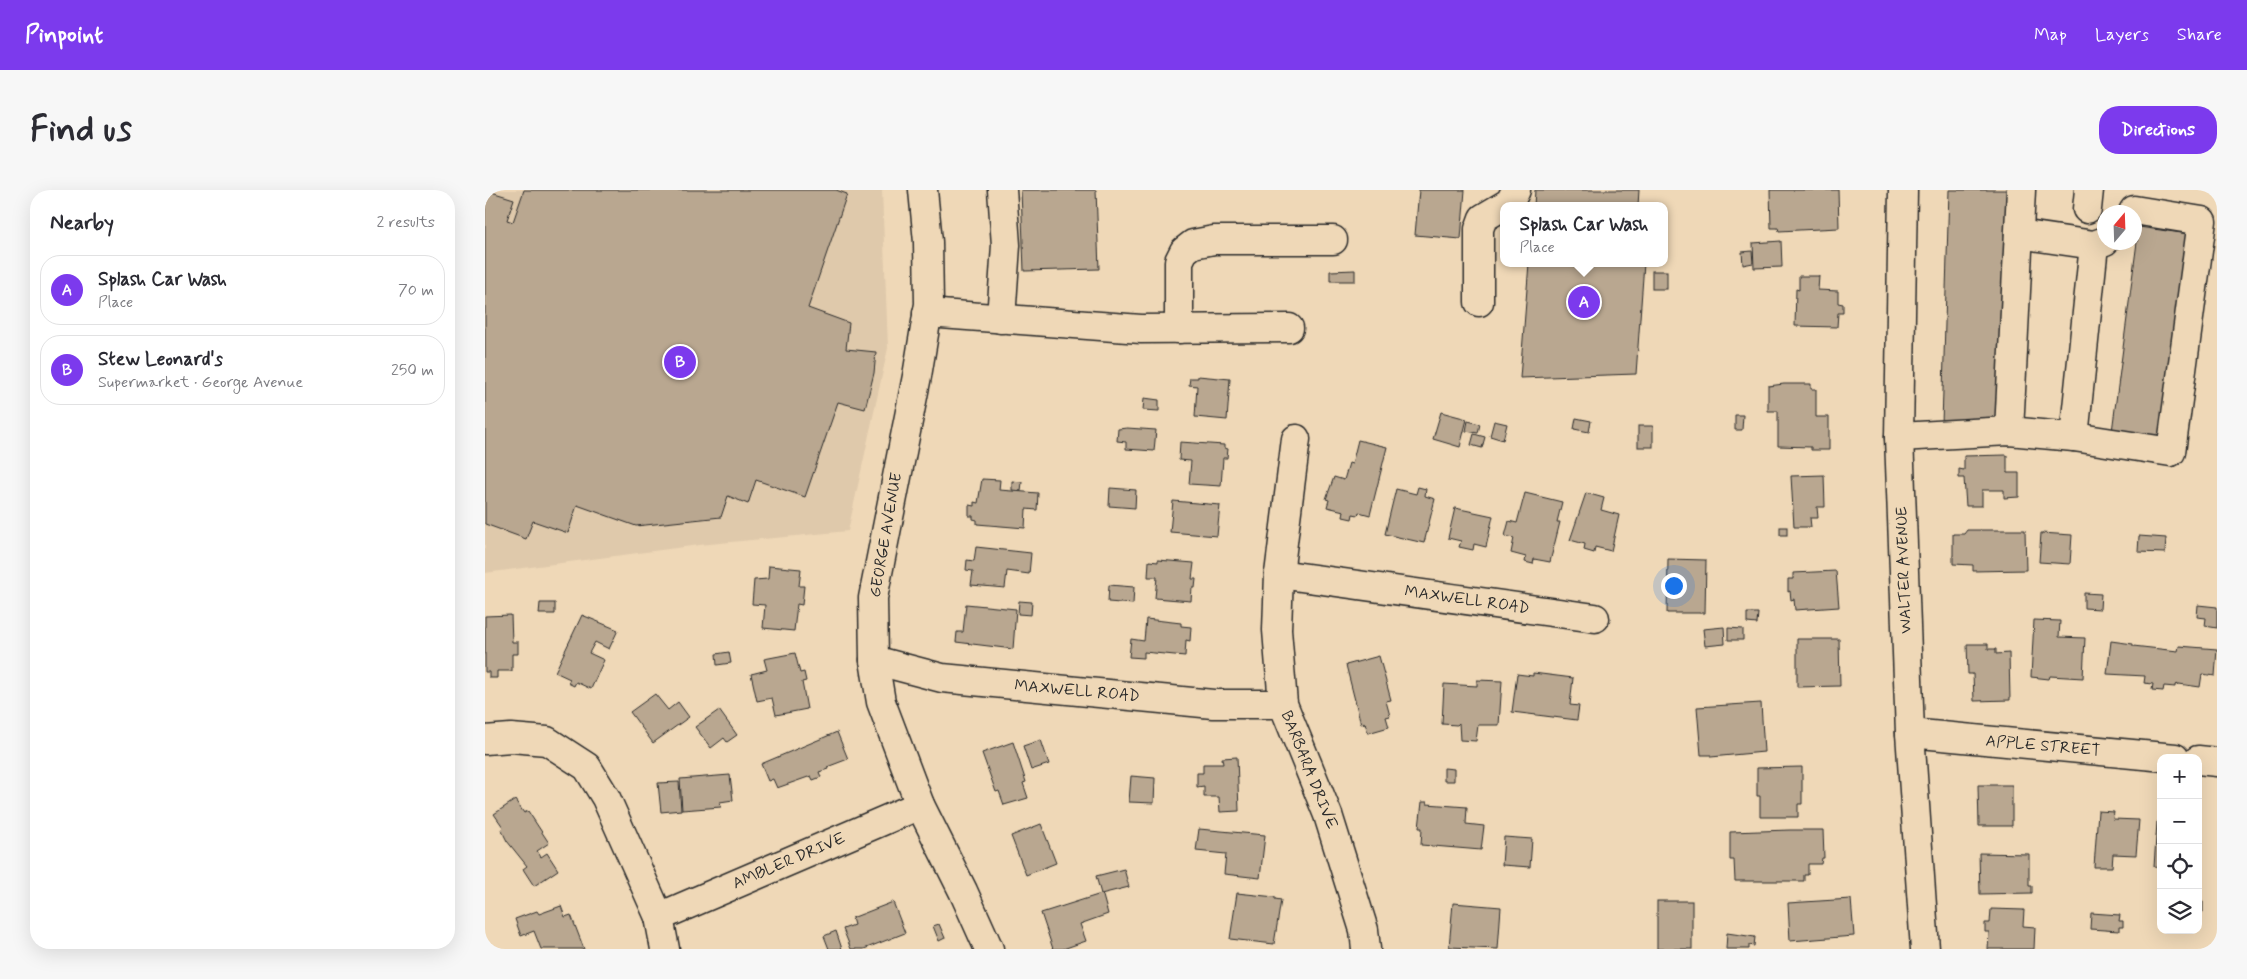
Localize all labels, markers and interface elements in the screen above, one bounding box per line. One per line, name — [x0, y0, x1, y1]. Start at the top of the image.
text: Pinpoint — [25, 20, 103, 51]
text: Map — [2034, 23, 2067, 47]
text: Layers — [2095, 23, 2149, 47]
text: Share — [2177, 23, 2222, 47]
button: Directions — [2099, 106, 2217, 154]
text: Find us — [30, 107, 132, 153]
popup — [1500, 202, 1668, 267]
north arrow — [2097, 205, 2142, 250]
text: Nearby — [50, 209, 114, 237]
text: 2 results — [377, 212, 435, 233]
text: Splash Car Wash — [1520, 212, 1648, 237]
text: Place — [1520, 237, 1555, 258]
text: Splash Car Wash — [98, 267, 227, 292]
text: A — [62, 280, 72, 301]
text: 70 m — [398, 280, 434, 301]
pin: A — [1568, 283, 1600, 321]
text: Place — [98, 292, 133, 313]
pin: B — [664, 343, 696, 381]
text: Stew Leonard's — [98, 347, 223, 372]
text: B — [62, 360, 72, 381]
text: 250 m — [391, 360, 434, 381]
text: Supermarket · George Avenue — [98, 372, 303, 393]
street label: GEORGE AVENUE — [865, 471, 907, 599]
street label: WALTER AVENUE — [1891, 506, 1917, 634]
your location — [1661, 573, 1687, 599]
street label: MAXWELL ROAD — [1403, 581, 1531, 619]
street label: MAXWELL ROAD — [1013, 675, 1141, 707]
street label: BARBARA DRIVE — [1276, 708, 1342, 832]
street label: APPLE STREET — [1985, 731, 2101, 761]
map controls — [2157, 754, 2202, 934]
button: + — [2157, 754, 2202, 799]
button: − — [2157, 799, 2202, 844]
street label: AMBLER DRIVE — [729, 828, 849, 894]
button: locate — [2157, 844, 2202, 889]
button: layers — [2157, 889, 2202, 934]

